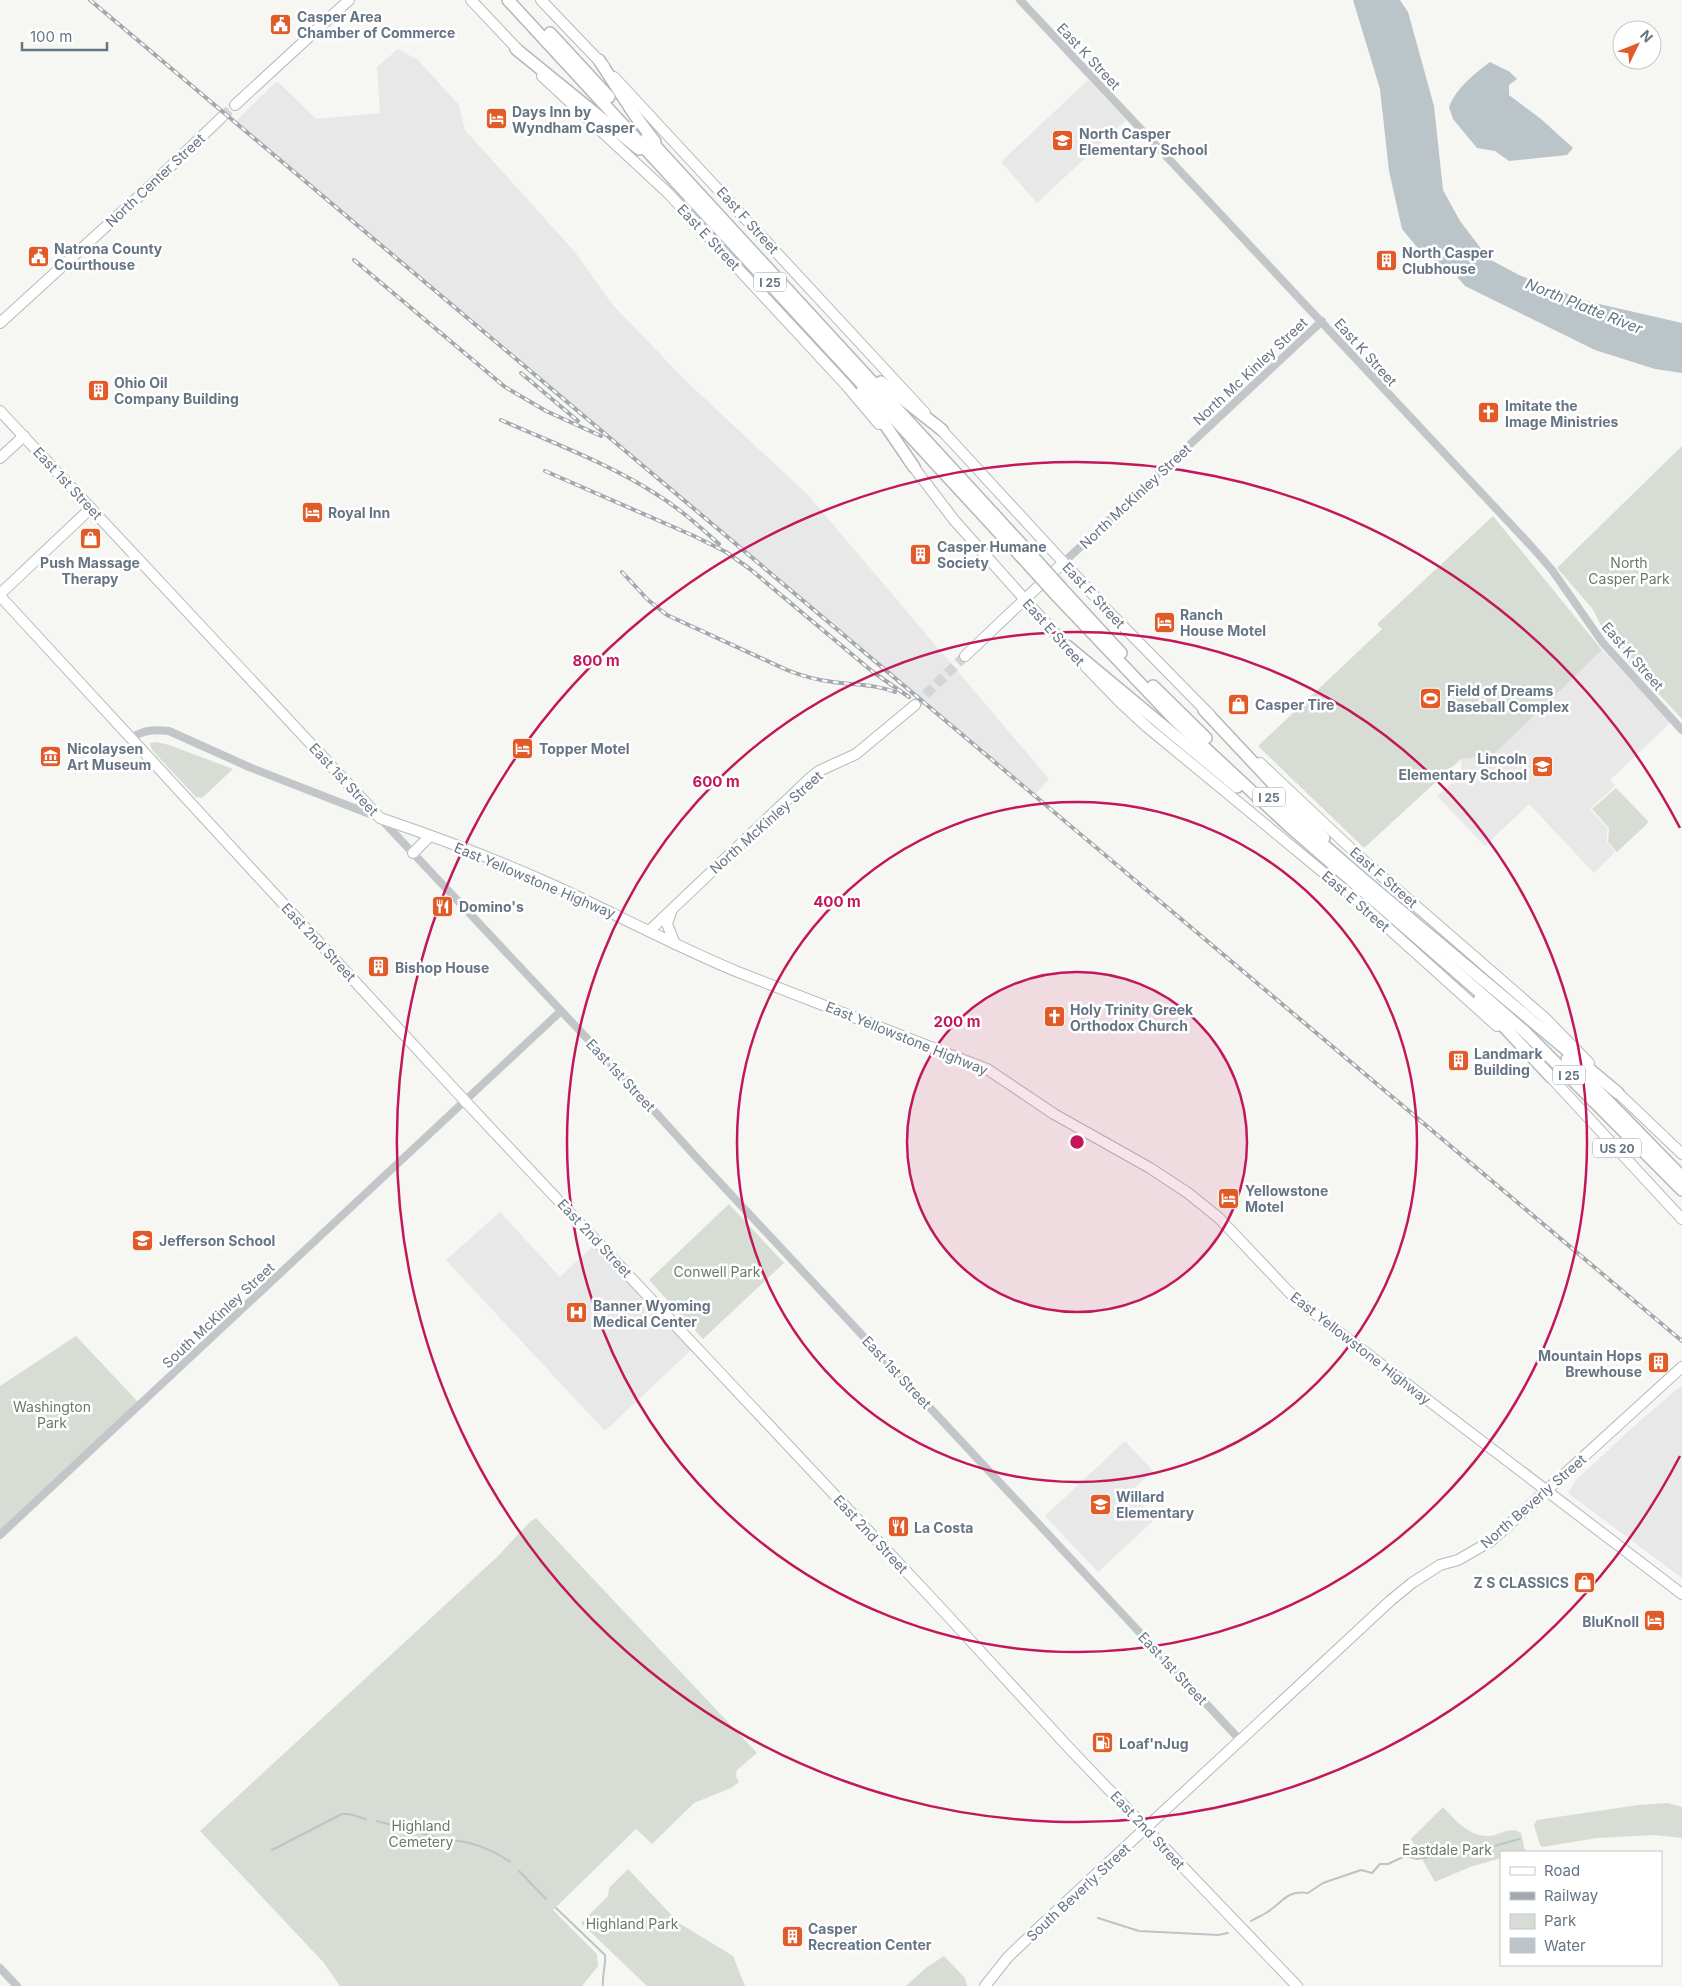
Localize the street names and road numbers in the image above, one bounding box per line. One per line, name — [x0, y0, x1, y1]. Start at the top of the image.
street label: East K Street — [1054, 19, 1124, 93]
street label: North Center Street — [102, 129, 208, 230]
street label: East F Street — [714, 183, 783, 257]
street label: East E Street — [674, 200, 744, 274]
road number: I 25 — [754, 272, 786, 292]
street label: North Mc Kinley Street — [1189, 313, 1311, 428]
street label: East K Street — [1331, 315, 1401, 390]
street label: North McKinley Street — [1076, 440, 1194, 552]
street label: East 1st Street — [30, 443, 106, 523]
street label: East F Street — [1059, 559, 1129, 632]
street label: East E Street — [1020, 595, 1089, 669]
street label: East K Street — [1599, 618, 1668, 694]
street label: East 1st Street — [306, 739, 382, 819]
street label: North McKinley Street — [706, 767, 826, 877]
road number: I 25 — [1253, 788, 1285, 806]
street label: East Yellowstone Highway — [452, 838, 618, 922]
street label: East F Street — [1347, 843, 1422, 911]
street label: East E Street — [1319, 867, 1394, 935]
street label: East 2nd Street — [278, 899, 360, 985]
street label: East Yellowstone Highway — [823, 998, 991, 1078]
street label: East 1st Street — [583, 1035, 659, 1115]
road number: I 25 — [1553, 1066, 1585, 1084]
road number: US 20 — [1593, 1138, 1641, 1158]
street label: East 2nd Street — [554, 1195, 636, 1281]
street label: South McKinley Street — [158, 1258, 278, 1371]
street label: East Yellowstone Highway — [1287, 1288, 1435, 1408]
street label: East 1st Street — [859, 1332, 935, 1412]
street label: North Beverly Street — [1477, 1450, 1590, 1551]
street label: East 2nd Street — [830, 1491, 912, 1577]
street label: East 1st Street — [1135, 1628, 1211, 1708]
street label: East 2nd Street — [1107, 1787, 1189, 1873]
street label: South Beverly Street — [1023, 1839, 1134, 1944]

